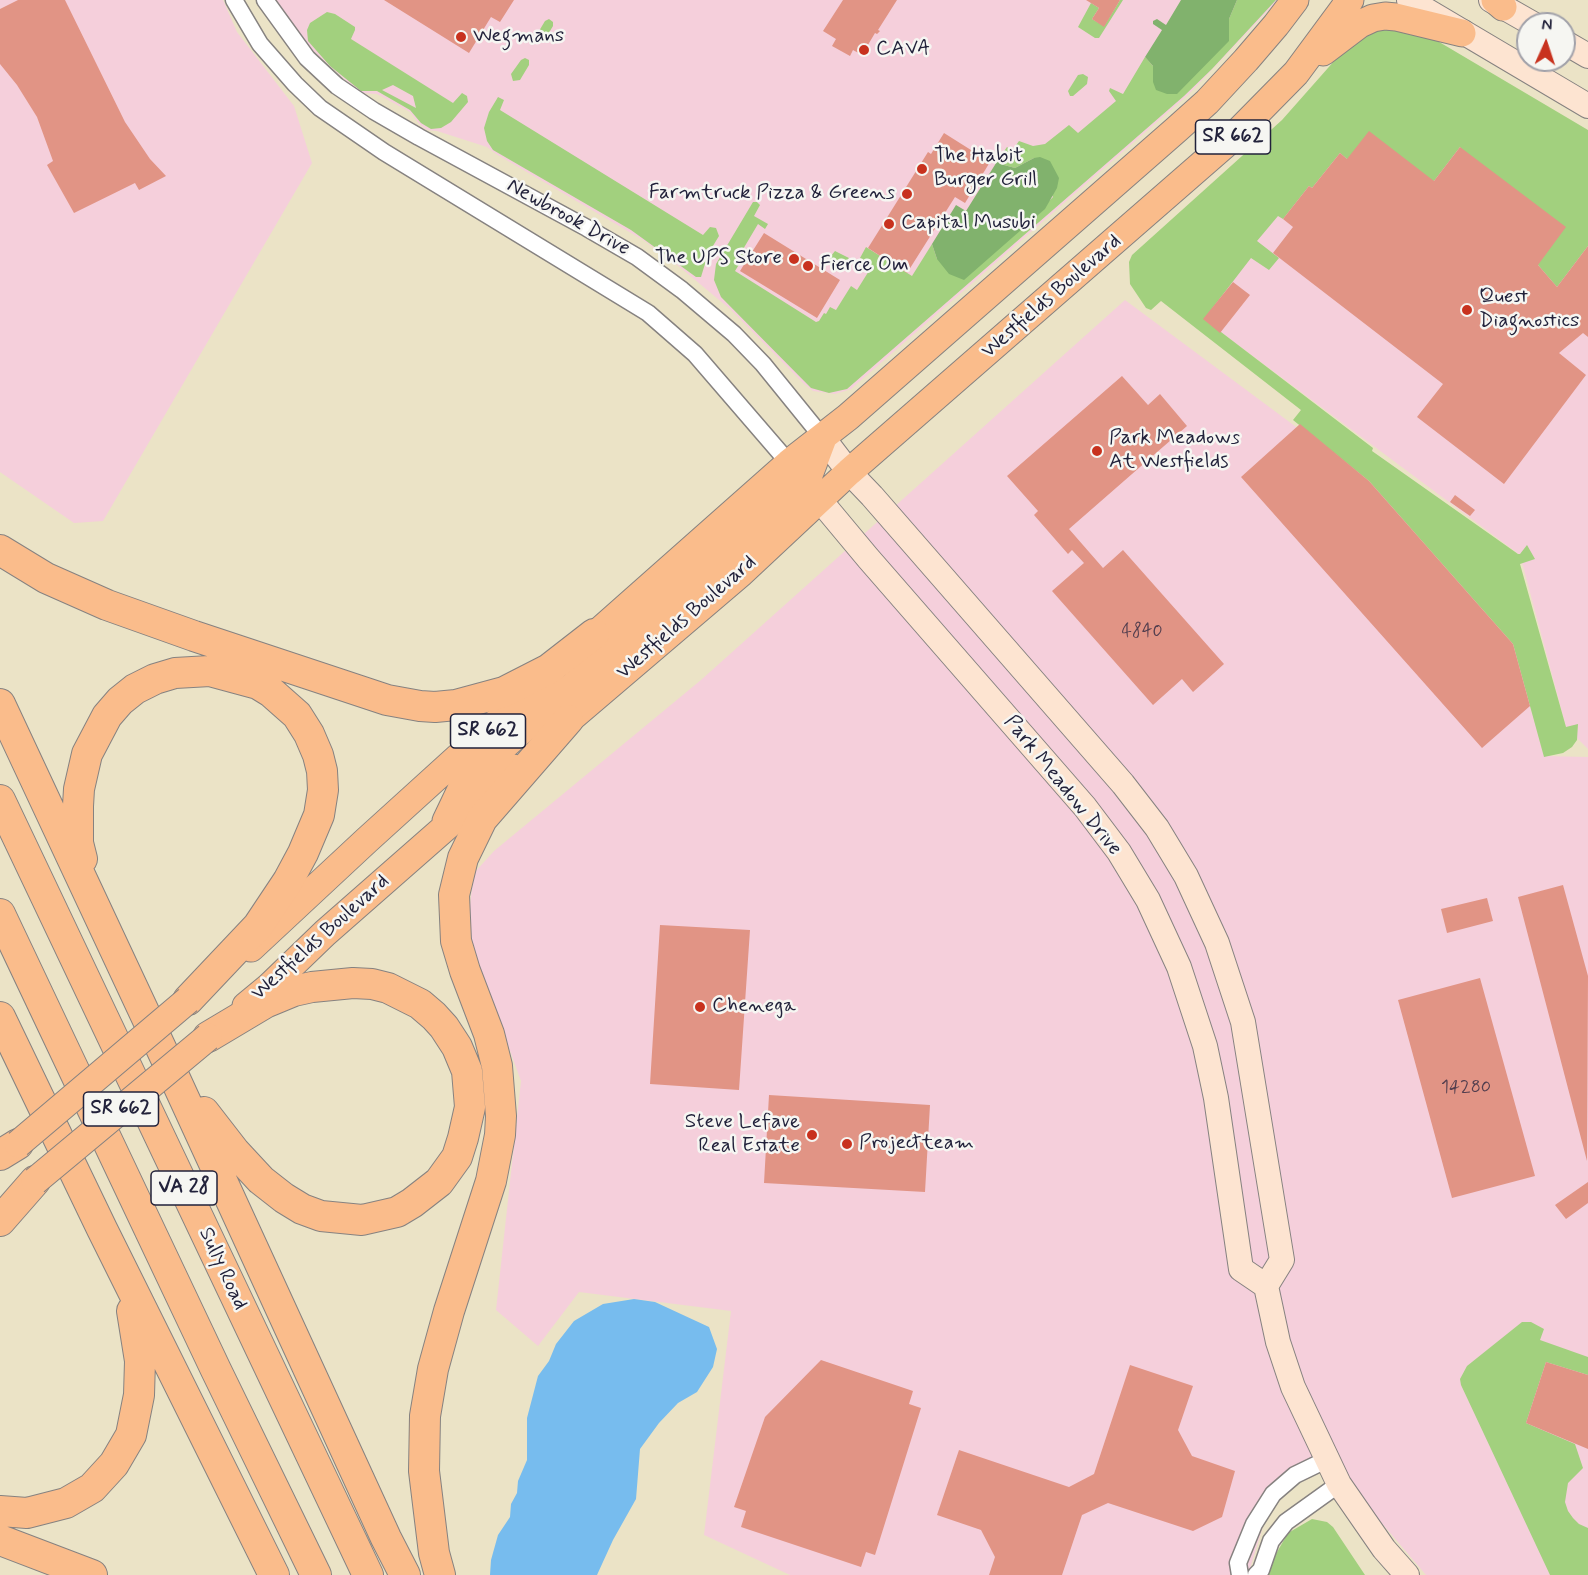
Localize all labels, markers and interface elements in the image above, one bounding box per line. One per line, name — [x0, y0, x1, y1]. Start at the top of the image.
north arrow — [1516, 12, 1576, 72]
text: N — [1541, 15, 1553, 36]
place label: Wegmans — [473, 24, 564, 50]
marker: Wegmans — [454, 30, 468, 44]
place label: CAVA — [876, 37, 930, 63]
marker: CAVA — [857, 43, 871, 57]
road number: SR 662 — [1196, 120, 1270, 154]
place label: The Habit Burger Grill — [934, 144, 1037, 194]
marker: The Habit Burger Grill — [915, 162, 929, 176]
street label: Newbrook Drive — [502, 174, 634, 262]
place label: Farmtruck Pizza & Greens — [649, 181, 895, 207]
marker: Farmtruck Pizza & Greens — [900, 187, 914, 201]
place label: Capital Musubi — [901, 211, 1035, 237]
marker: Capital Musubi — [882, 217, 896, 231]
street label: Westfields Boulevard — [977, 229, 1127, 365]
place label: The UPS Store — [655, 246, 782, 272]
marker: The UPS Store — [787, 252, 801, 266]
place label: Fierce Om — [820, 253, 909, 279]
marker: Fierce Om — [801, 259, 815, 273]
place label: Quest Diagnostics — [1479, 285, 1579, 335]
marker: Quest Diagnostics — [1460, 303, 1474, 317]
place label: Park Meadows At Westfields — [1109, 426, 1240, 476]
marker: Park Meadows At Westfields — [1090, 444, 1104, 458]
street label: Westfields Boulevard — [612, 550, 762, 686]
house number: 4840 — [1121, 621, 1163, 643]
street label: Park Meadow Drive — [998, 711, 1126, 861]
road number: SR 662 — [450, 714, 526, 748]
street label: Westfields Boulevard — [247, 869, 395, 1007]
place label: Chenega — [712, 994, 796, 1020]
marker: Chenega — [693, 1000, 707, 1014]
house number: 14280 — [1441, 1077, 1491, 1099]
road number: SR 662 — [84, 1092, 158, 1126]
place label: Steve Lefave Real Estate — [685, 1110, 800, 1160]
marker: Steve Lefave Real Estate — [805, 1128, 819, 1142]
place label: Projectteam — [859, 1131, 974, 1157]
marker: Projectteam — [840, 1137, 854, 1151]
road number: VA 28 — [151, 1171, 217, 1205]
street label: Sully Road — [192, 1224, 252, 1314]

